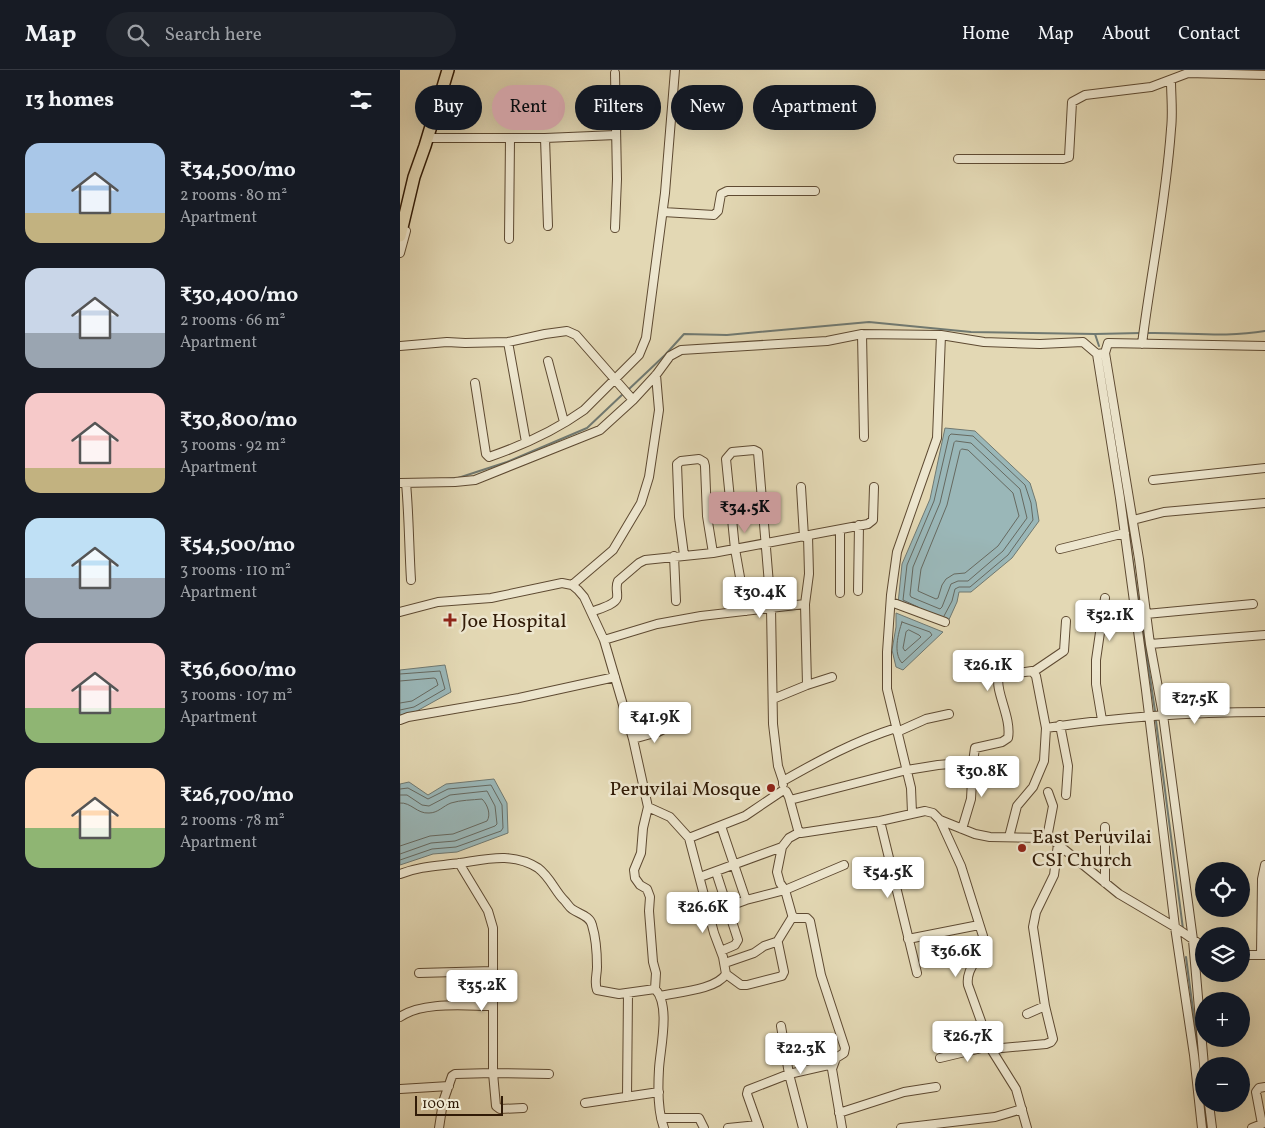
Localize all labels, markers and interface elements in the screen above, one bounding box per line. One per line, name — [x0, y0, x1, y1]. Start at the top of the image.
search box — [106, 12, 456, 57]
text: Map — [25, 18, 76, 52]
icon: search — [124, 21, 152, 49]
text: Search here — [164, 22, 262, 48]
text: Home — [962, 22, 1010, 47]
text: Map — [1038, 22, 1074, 47]
text: About — [1102, 22, 1150, 47]
text: Contact — [1178, 22, 1240, 47]
chip: Buy — [415, 85, 482, 130]
chip: Rent — [492, 85, 565, 130]
chip: Filters — [575, 85, 661, 130]
chip: New — [671, 85, 743, 130]
chip: Apartment — [753, 85, 876, 130]
text: 13 homes — [25, 86, 114, 115]
icon: filters — [347, 86, 375, 114]
text: ₹34,500/mo — [180, 156, 296, 185]
icon: home — [65, 163, 125, 223]
text: 2 rooms · 80 m² — [180, 185, 287, 207]
text: Apartment — [180, 207, 257, 229]
text: ₹30,400/mo — [180, 281, 298, 310]
icon: home — [65, 288, 125, 348]
text: 2 rooms · 66 m² — [180, 310, 286, 332]
text: Apartment — [180, 332, 257, 354]
text: ₹30,800/mo — [180, 406, 297, 435]
icon: home — [65, 413, 125, 473]
text: 3 rooms · 92 m² — [180, 435, 286, 457]
text: Apartment — [180, 457, 257, 479]
pin: ₹34.5K — [704, 492, 786, 534]
text: ₹34.5K — [720, 497, 770, 519]
text: ₹54,500/mo — [180, 531, 295, 560]
icon: home — [65, 538, 125, 598]
text: 3 rooms · 110 m² — [180, 560, 291, 582]
pin: ₹30.4K — [719, 576, 801, 619]
text: Apartment — [180, 582, 257, 604]
text: ₹30.4K — [734, 582, 786, 604]
pin: ₹52.1K — [1069, 600, 1151, 642]
text: ₹52.1K — [1086, 605, 1134, 627]
place label: Joe Hospital — [461, 608, 566, 636]
marker: Joe Hospital — [443, 613, 457, 627]
pin: ₹26.1K — [947, 650, 1029, 692]
text: ₹26.1K — [964, 655, 1012, 677]
text: ₹36,600/mo — [180, 656, 296, 685]
icon: home — [65, 663, 125, 723]
pin: ₹27.5K — [1154, 682, 1236, 725]
text: 3 rooms · 107 m² — [180, 685, 293, 707]
text: ₹27.5K — [1172, 688, 1218, 710]
pin: ₹41.9K — [614, 702, 696, 744]
text: Apartment — [180, 707, 257, 729]
text: ₹41.9K — [630, 707, 680, 729]
pin: ₹30.8K — [941, 756, 1023, 798]
text: ₹30.8K — [956, 761, 1008, 783]
place label: Peruvilai Mosque — [610, 776, 761, 804]
text: ₹26,700/mo — [180, 781, 294, 810]
marker: Peruvilai Mosque — [765, 782, 777, 794]
icon: home — [65, 788, 125, 848]
text: 2 rooms · 78 m² — [180, 810, 285, 832]
place label: East Peruvilai CSI Church — [1032, 824, 1152, 875]
text: Apartment — [180, 832, 257, 854]
marker: East Peruvilai CSI Church — [1016, 842, 1028, 854]
pin: ₹54.5K — [847, 856, 929, 899]
text: ₹54.5K — [863, 862, 913, 884]
map controls — [1195, 862, 1250, 1112]
button: locate — [1195, 862, 1250, 917]
pin: ₹26.6K — [662, 892, 744, 934]
text: ₹26.6K — [678, 897, 728, 919]
button: layers — [1195, 927, 1250, 982]
pin: ₹36.6K — [915, 936, 997, 978]
text: ₹36.6K — [931, 941, 981, 963]
pin: ₹35.2K — [441, 970, 523, 1012]
text: ₹35.2K — [457, 975, 507, 997]
button: + — [1195, 992, 1250, 1047]
pin: ₹26.7K — [927, 1020, 1009, 1063]
text: ₹26.7K — [943, 1026, 993, 1048]
pin: ₹22.3K — [760, 1032, 842, 1075]
text: ₹22.3K — [776, 1038, 826, 1060]
button: − — [1195, 1057, 1250, 1112]
scale bar — [415, 1093, 502, 1116]
text: 100 m — [422, 1095, 460, 1114]

